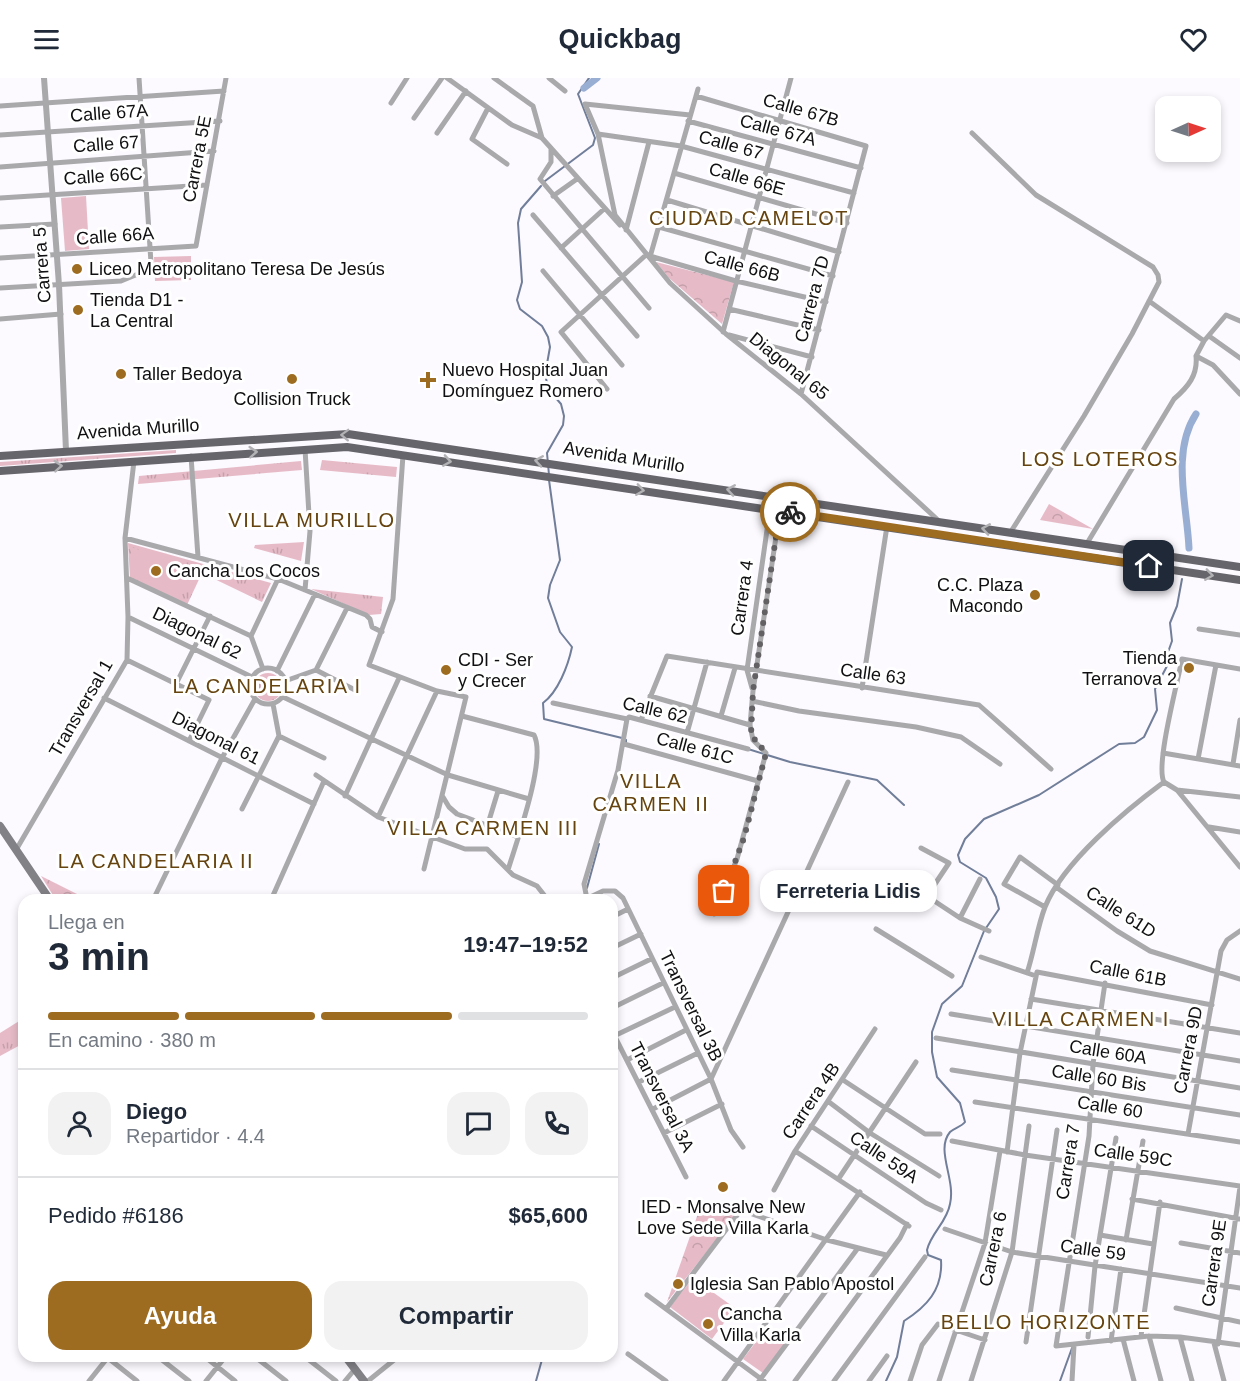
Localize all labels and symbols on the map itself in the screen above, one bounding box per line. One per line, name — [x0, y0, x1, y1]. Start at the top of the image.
street label: Calle 67B — [761, 90, 841, 130]
north arrow — [1155, 96, 1221, 162]
street label: Calle 67A — [69, 100, 149, 126]
street label: Calle 67A — [738, 110, 818, 150]
street label: Carrera 5E — [179, 114, 215, 204]
street label: Calle 67 — [696, 126, 766, 164]
street label: Calle 67 — [72, 132, 140, 156]
street label: Calle 66E — [707, 159, 787, 199]
street label: Calle 66C — [63, 163, 143, 189]
district label: CIUDAD CAMELOT — [649, 207, 849, 229]
street label: Calle 66A — [75, 223, 155, 249]
street label: Carrera 5 — [29, 226, 55, 304]
street label: Calle 66B — [702, 246, 782, 286]
street label: Carrera 7D — [791, 253, 833, 345]
place label: Liceo Metropolitano Teresa De Jesús — [89, 259, 385, 279]
marker: Liceo Metropolitano Teresa De Jesús — [70, 262, 84, 276]
place label: Tienda D1 - La Central — [90, 290, 183, 331]
marker: Tienda D1 - La Central — [71, 303, 85, 317]
street label: Diagonal 65 — [745, 328, 833, 404]
place label: Nuevo Hospital Juan Domínguez Romero — [442, 360, 608, 401]
place label: Taller Bedoya — [133, 364, 243, 384]
marker: Taller Bedoya — [114, 367, 128, 381]
marker: Nuevo Hospital Juan Domínguez Romero — [419, 371, 437, 389]
marker: Collision Truck — [285, 372, 299, 386]
place label: Collision Truck — [233, 389, 352, 409]
street label: Avenida Murillo — [76, 415, 200, 443]
one-way arrow — [341, 428, 350, 441]
street label: Avenida Murillo — [562, 438, 686, 476]
one-way arrow — [248, 446, 257, 459]
district label: LOS LOTEROS — [1021, 448, 1179, 470]
one-way arrow — [442, 455, 451, 467]
one-way arrow — [534, 455, 544, 468]
one-way arrow — [54, 460, 63, 473]
courier — [760, 482, 820, 542]
one-way arrow — [635, 484, 644, 496]
one-way arrow — [727, 485, 736, 497]
district label: VILLA MURILLO — [228, 509, 396, 531]
one-way arrow — [982, 523, 992, 536]
pin — [1123, 540, 1174, 591]
street label: Carrera 4 — [727, 559, 757, 637]
place label: Cancha Los Cocos — [168, 561, 320, 581]
marker: Cancha Los Cocos — [149, 564, 163, 578]
one-way arrow — [1204, 569, 1213, 581]
place label: C.C. Plaza Macondo — [937, 575, 1024, 616]
marker: C.C. Plaza Macondo — [1028, 588, 1042, 602]
street label: Diagonal 62 — [149, 603, 245, 663]
place label: Tienda Terranova 2 — [1082, 648, 1178, 689]
place label: CDI - Ser y Crecer — [458, 650, 533, 691]
street label: Transversal 1 — [45, 656, 117, 760]
street label: Calle 63 — [839, 660, 907, 688]
marker: Tienda Terranova 2 — [1182, 661, 1196, 675]
marker: CDI - Ser y Crecer — [439, 663, 453, 677]
district label: LA CANDELARIA I — [172, 675, 362, 697]
street label: Calle 62 — [621, 693, 689, 727]
street label: Diagonal 61 — [169, 707, 263, 769]
street label: Calle 61C — [654, 728, 736, 768]
district label: VILLA CARMEN II — [593, 770, 709, 815]
district label: VILLA CARMEN III — [387, 817, 579, 839]
district label: LA CANDELARIA II — [58, 850, 254, 872]
pin — [698, 865, 749, 916]
callout: Ferreteria Lidis — [760, 870, 937, 912]
street label: Calle 61D — [1082, 882, 1160, 942]
street label: Transversal 3B — [656, 948, 726, 1064]
street label: Calle 61B — [1088, 956, 1168, 990]
street label: Carrera 9D — [1170, 1004, 1206, 1096]
district label: VILLA CARMEN I — [992, 1008, 1170, 1030]
street label: Calle 60A — [1068, 1036, 1148, 1068]
street label: Transversal 3A — [626, 1039, 698, 1155]
street label: Carrera 4B — [778, 1059, 844, 1143]
street label: Calle 60 Bis — [1050, 1061, 1148, 1095]
street label: Calle 60 — [1076, 1092, 1144, 1122]
street label: Carrera 7 — [1052, 1123, 1084, 1201]
street label: Calle 59A — [846, 1127, 922, 1187]
street label: Calle 59C — [1092, 1140, 1174, 1170]
marker: IED - Monsalve New Love Sede Villa Karla — [716, 1180, 730, 1194]
place label: IED - Monsalve New Love Sede Villa Karla — [637, 1197, 810, 1238]
street label: Carrera 6 — [975, 1210, 1011, 1288]
street label: Carrera 9E — [1198, 1218, 1230, 1308]
street label: Calle 59 — [1059, 1236, 1127, 1264]
place label: Iglesia San Pablo Apostol — [690, 1274, 894, 1294]
marker: Iglesia San Pablo Apostol — [671, 1277, 685, 1291]
place label: Cancha Villa Karla — [720, 1304, 802, 1345]
district label: BELLO HORIZONTE — [941, 1311, 1151, 1333]
marker: Cancha Villa Karla — [701, 1317, 715, 1331]

